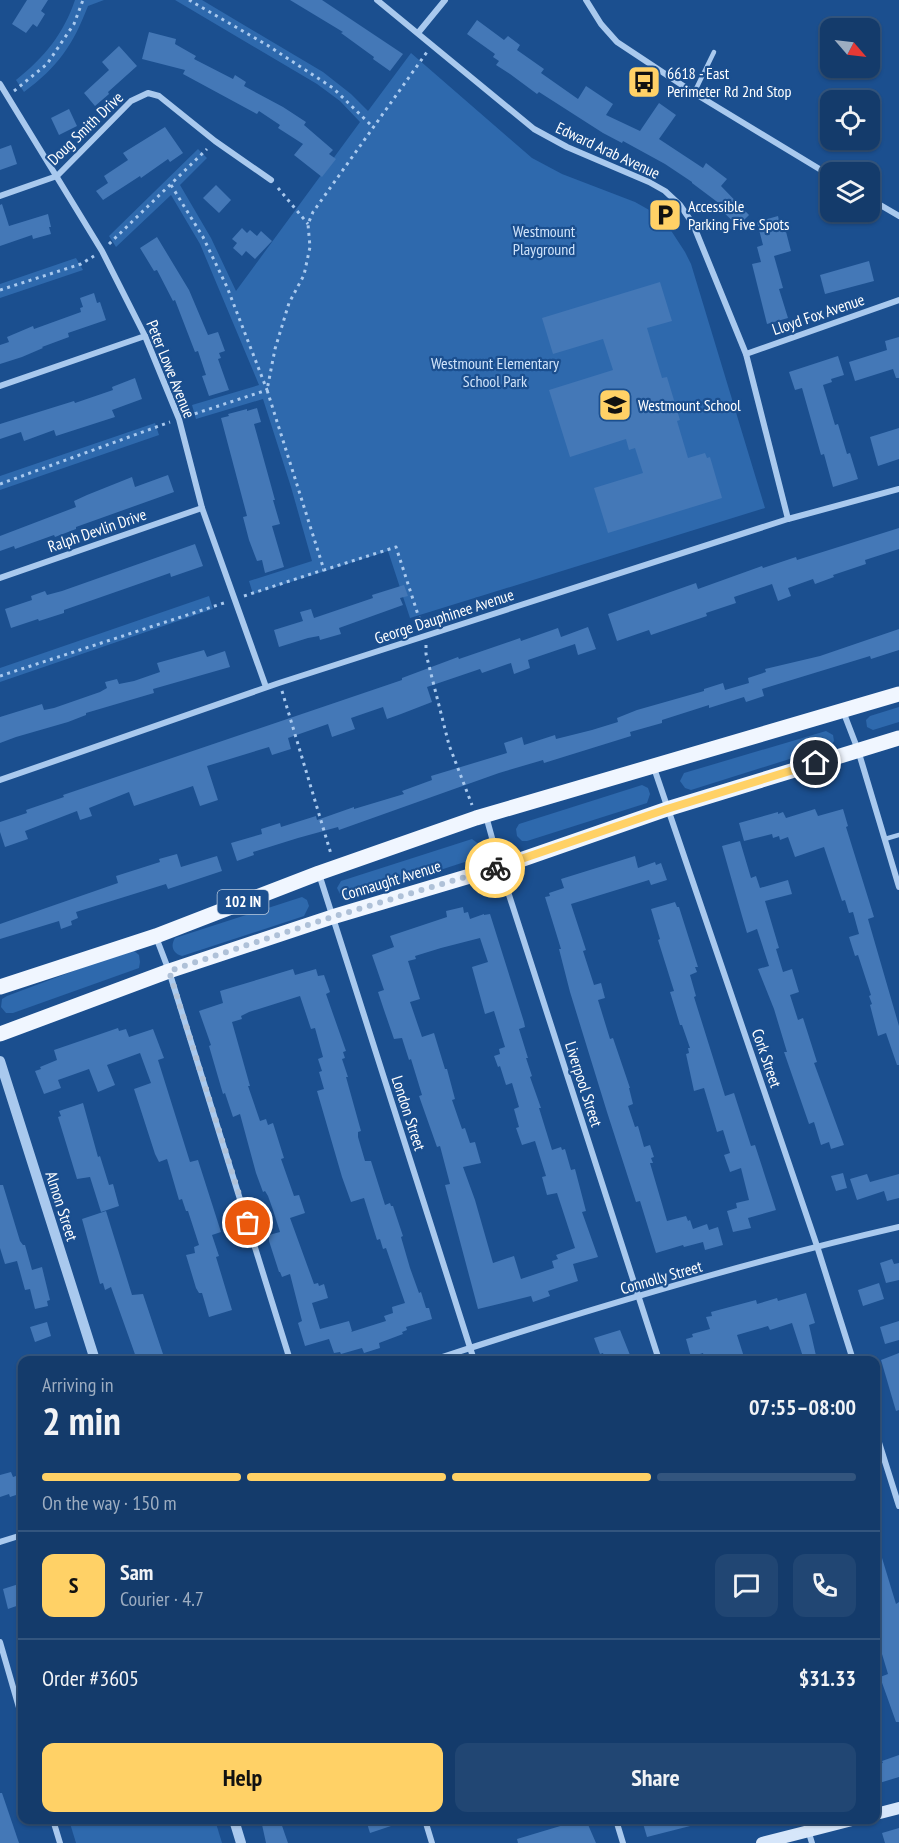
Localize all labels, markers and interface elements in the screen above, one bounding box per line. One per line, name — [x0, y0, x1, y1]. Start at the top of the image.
north arrow — [820, 18, 880, 78]
map controls — [820, 18, 880, 222]
place label: 6618 - East Perimeter Rd 2nd Stop — [667, 63, 791, 101]
bus stop icon: 6618 - East Perimeter Rd 2nd Stop — [626, 64, 662, 100]
street label: Doug Smith Drive — [43, 87, 127, 169]
button: locate — [820, 90, 880, 150]
street label: Edward Arab Avenue — [553, 117, 663, 183]
button: layers — [820, 162, 880, 222]
place label: Accessible Parking Five Spots — [688, 196, 789, 234]
parking icon: Accessible Parking Five Spots — [647, 197, 683, 233]
park label: Westmount Playground — [513, 221, 576, 259]
street label: Lloyd Fox Avenue — [769, 289, 867, 339]
street label: Peter Lowe Avenue — [142, 317, 200, 421]
park label: Westmount Elementary School Park — [431, 353, 559, 391]
school or university icon: Westmount School — [597, 387, 633, 423]
place label: Westmount School — [638, 395, 741, 415]
street label: Ralph Devlin Drive — [45, 504, 149, 556]
street label: George Dauphinee Avenue — [372, 584, 516, 648]
pin — [790, 737, 841, 788]
icon: home — [799, 746, 832, 779]
courier — [465, 838, 525, 898]
icon: bike — [479, 852, 512, 885]
street label: Connaught Avenue — [339, 855, 443, 905]
road number: 102 IN — [218, 890, 268, 914]
street label: Cork Street — [748, 1026, 787, 1090]
street label: Liverpool Street — [561, 1039, 607, 1130]
street label: London Street — [388, 1073, 431, 1153]
street label: Almon Street — [41, 1169, 83, 1244]
pin — [222, 1197, 273, 1248]
icon: bag — [231, 1206, 264, 1239]
street label: Connolly Street — [618, 1256, 705, 1298]
text: Arriving in — [42, 1372, 114, 1398]
text: 07:55–08:00 — [749, 1393, 856, 1421]
text: 2 min — [42, 1395, 121, 1446]
text: On the way · 150 m — [42, 1490, 177, 1516]
button: chat — [715, 1554, 778, 1617]
button: phone — [793, 1554, 856, 1617]
text: Sam — [120, 1558, 153, 1586]
text: S — [69, 1571, 78, 1599]
text: Courier · 4.7 — [120, 1586, 204, 1612]
text: Order #3605 — [42, 1664, 139, 1692]
text: $31.33 — [799, 1664, 856, 1692]
button: Help — [42, 1743, 443, 1812]
button: Share — [455, 1743, 856, 1812]

